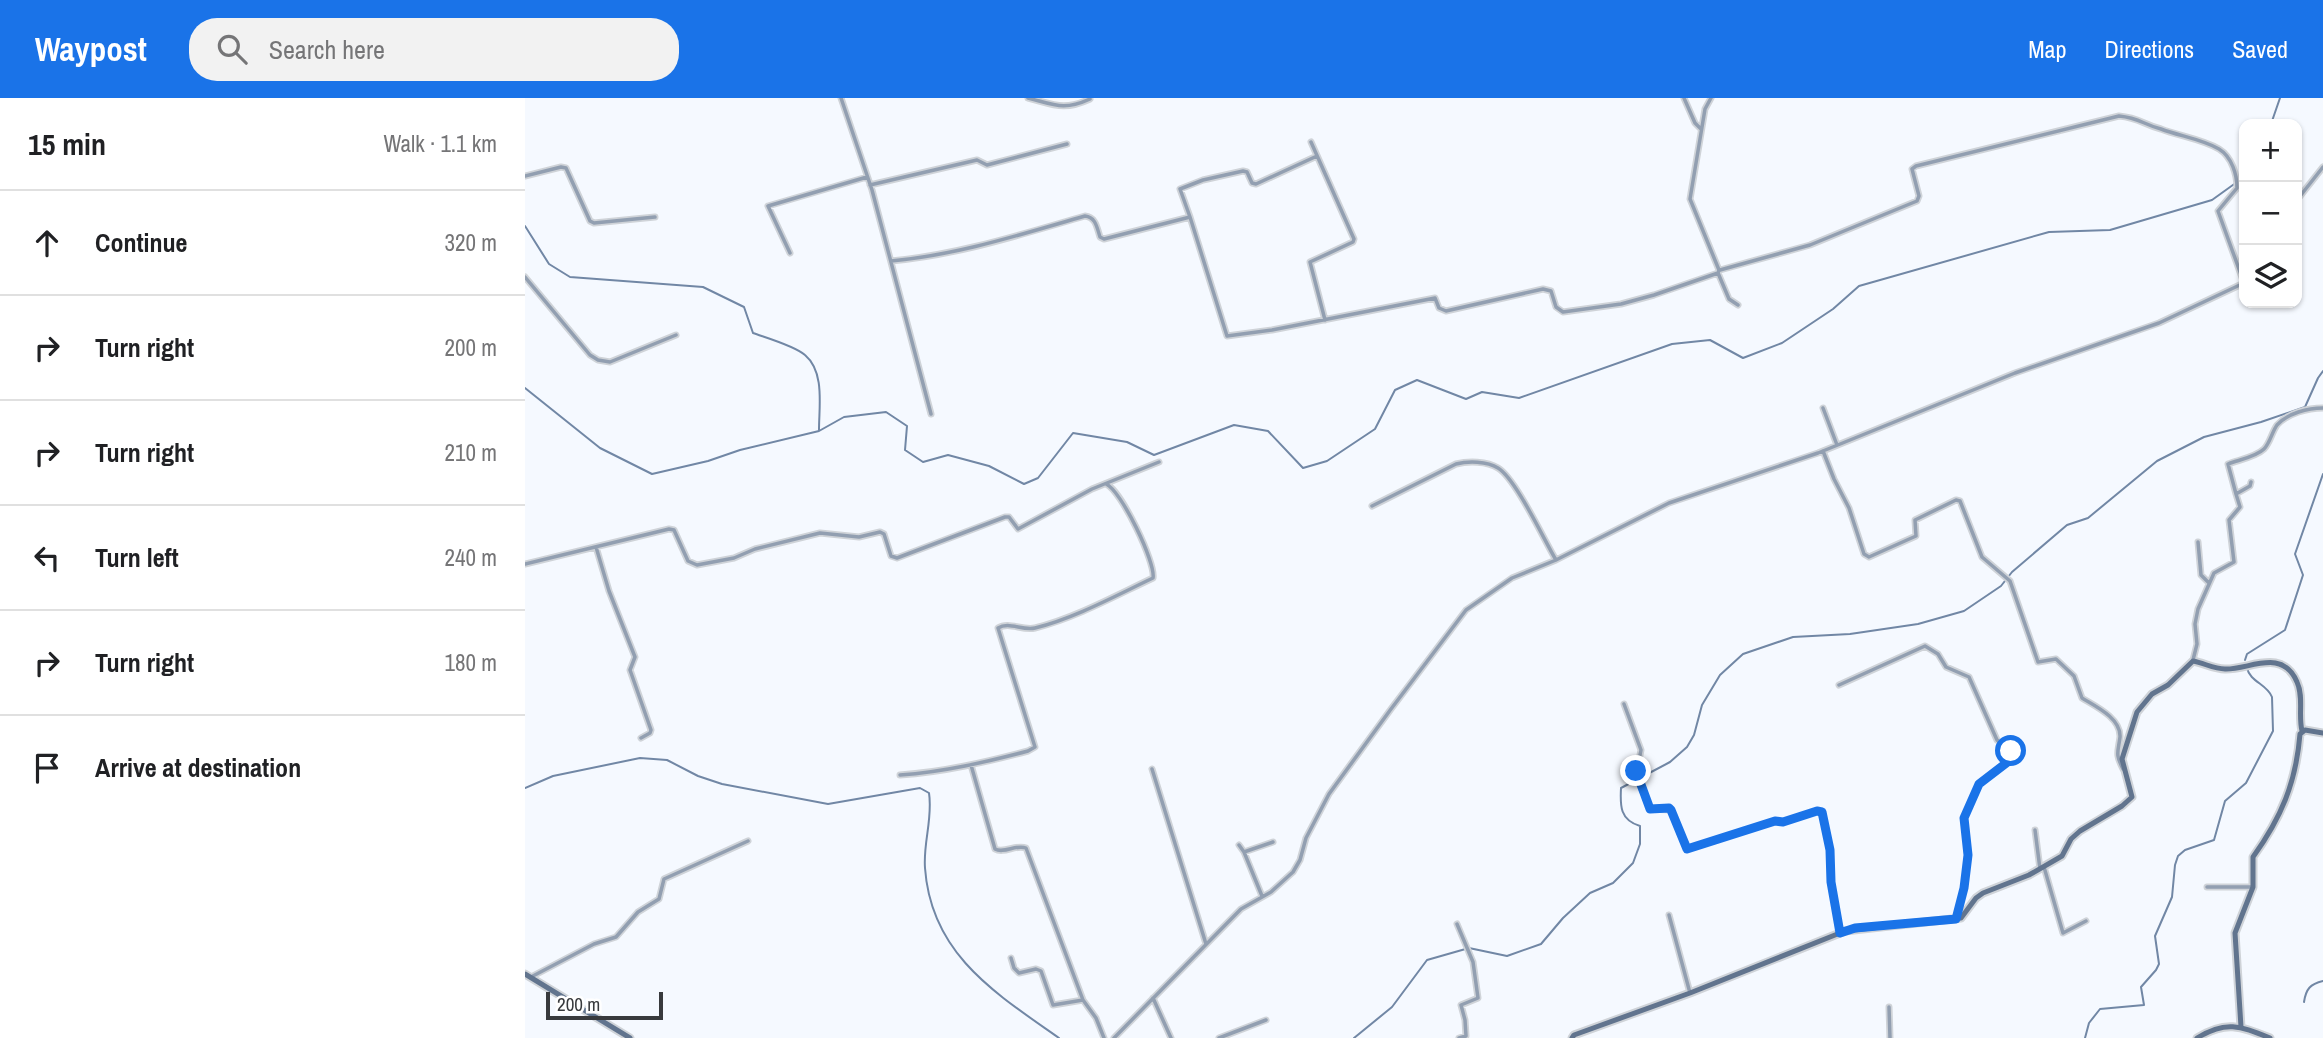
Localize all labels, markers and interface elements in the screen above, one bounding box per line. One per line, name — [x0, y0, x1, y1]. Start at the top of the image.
search box — [189, 18, 679, 81]
text: Waypost — [35, 27, 147, 71]
icon: search — [213, 30, 251, 68]
text: Search here — [269, 32, 385, 67]
text: Map — [2028, 33, 2066, 65]
text: Directions — [2104, 33, 2194, 65]
text: Saved — [2232, 33, 2288, 65]
map controls — [2239, 119, 2302, 308]
button: + — [2239, 119, 2302, 182]
text: 15 min — [28, 124, 106, 164]
text: Walk · 1.1 km — [383, 128, 497, 159]
button: − — [2239, 182, 2302, 245]
icon: ahead — [28, 224, 66, 262]
text: Continue — [95, 225, 187, 260]
text: 320 m — [445, 227, 497, 258]
button: layers — [2239, 245, 2302, 308]
icon: right — [28, 329, 66, 367]
text: Turn right — [95, 330, 194, 365]
text: 200 m — [445, 332, 497, 363]
icon: right — [28, 434, 66, 472]
text: Turn right — [95, 435, 194, 470]
text: 210 m — [445, 437, 497, 468]
icon: left — [28, 539, 66, 577]
text: Turn left — [95, 540, 179, 575]
text: 240 m — [445, 542, 497, 573]
icon: right — [28, 644, 66, 682]
text: Turn right — [95, 645, 194, 680]
text: 180 m — [445, 647, 497, 678]
route start — [1995, 735, 2026, 766]
icon: arrive — [28, 749, 66, 787]
text: Arrive at destination — [95, 750, 301, 785]
route end — [1620, 755, 1651, 786]
scale bar — [546, 989, 663, 1021]
text: 200 m — [557, 991, 600, 1017]

